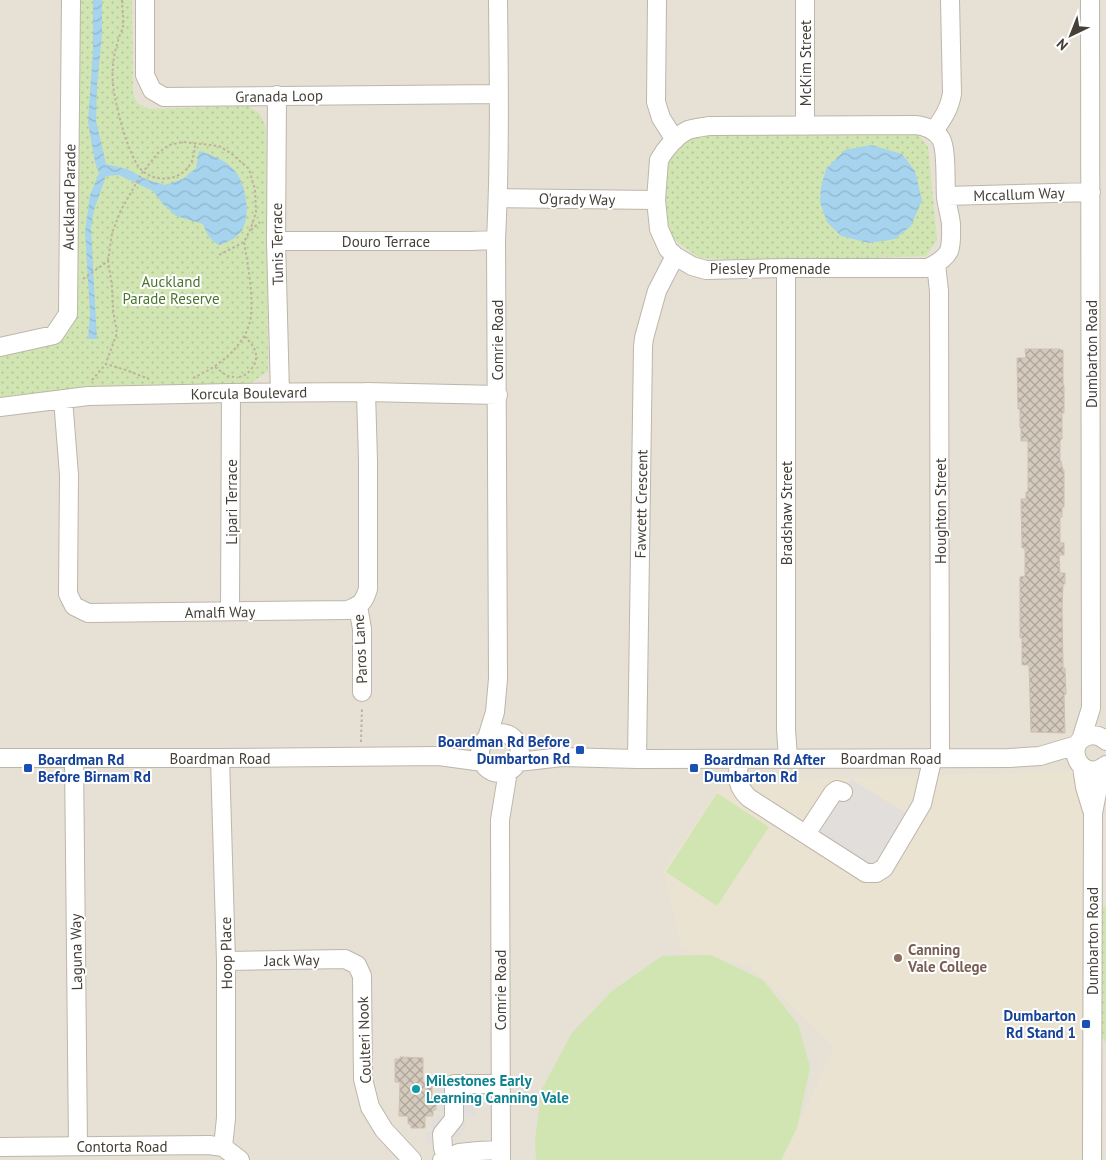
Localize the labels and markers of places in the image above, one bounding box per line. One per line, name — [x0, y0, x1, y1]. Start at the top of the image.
place label: Boardman Rd Before Dumbarton Rd — [438, 732, 570, 768]
marker: Boardman Rd Before Dumbarton Rd — [574, 744, 586, 756]
place label: Boardman Rd Before Birnam Rd — [38, 750, 151, 786]
place label: Boardman Rd After Dumbarton Rd — [704, 750, 826, 786]
marker: Boardman Rd Before Birnam Rd — [22, 762, 34, 774]
marker: Boardman Rd After Dumbarton Rd — [688, 762, 700, 774]
place label: Canning Vale College — [907, 940, 988, 976]
marker: Canning Vale College — [892, 952, 904, 964]
place label: Dumbarton Rd Stand 1 — [1004, 1006, 1076, 1042]
marker: Dumbarton Rd Stand 1 — [1080, 1018, 1092, 1030]
place label: Milestones Early Learning Canning Vale — [426, 1071, 569, 1107]
marker: Milestones Early Learning Canning Vale — [410, 1083, 422, 1095]

